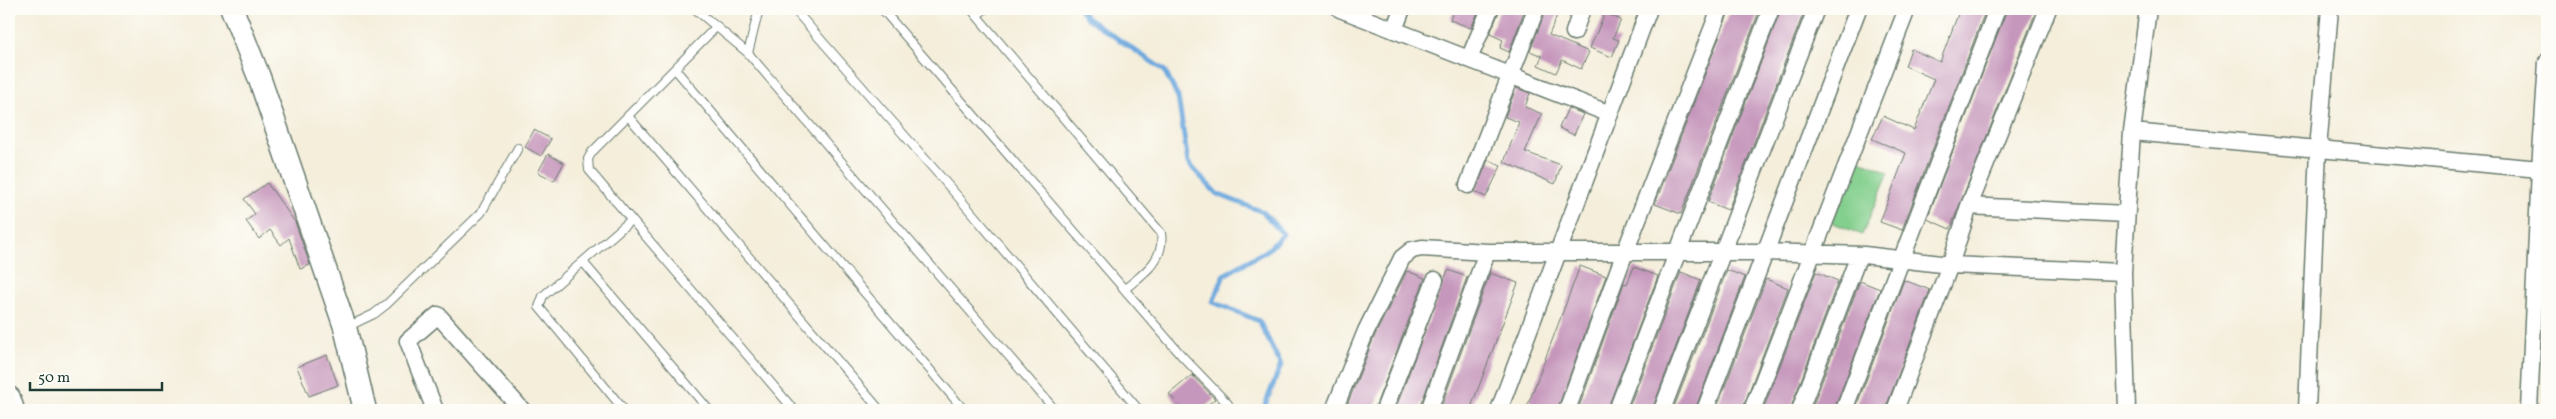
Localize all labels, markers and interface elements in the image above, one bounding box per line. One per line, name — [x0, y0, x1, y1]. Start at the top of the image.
scale bar — [30, 359, 162, 391]
text: 50 m — [38, 368, 70, 389]

